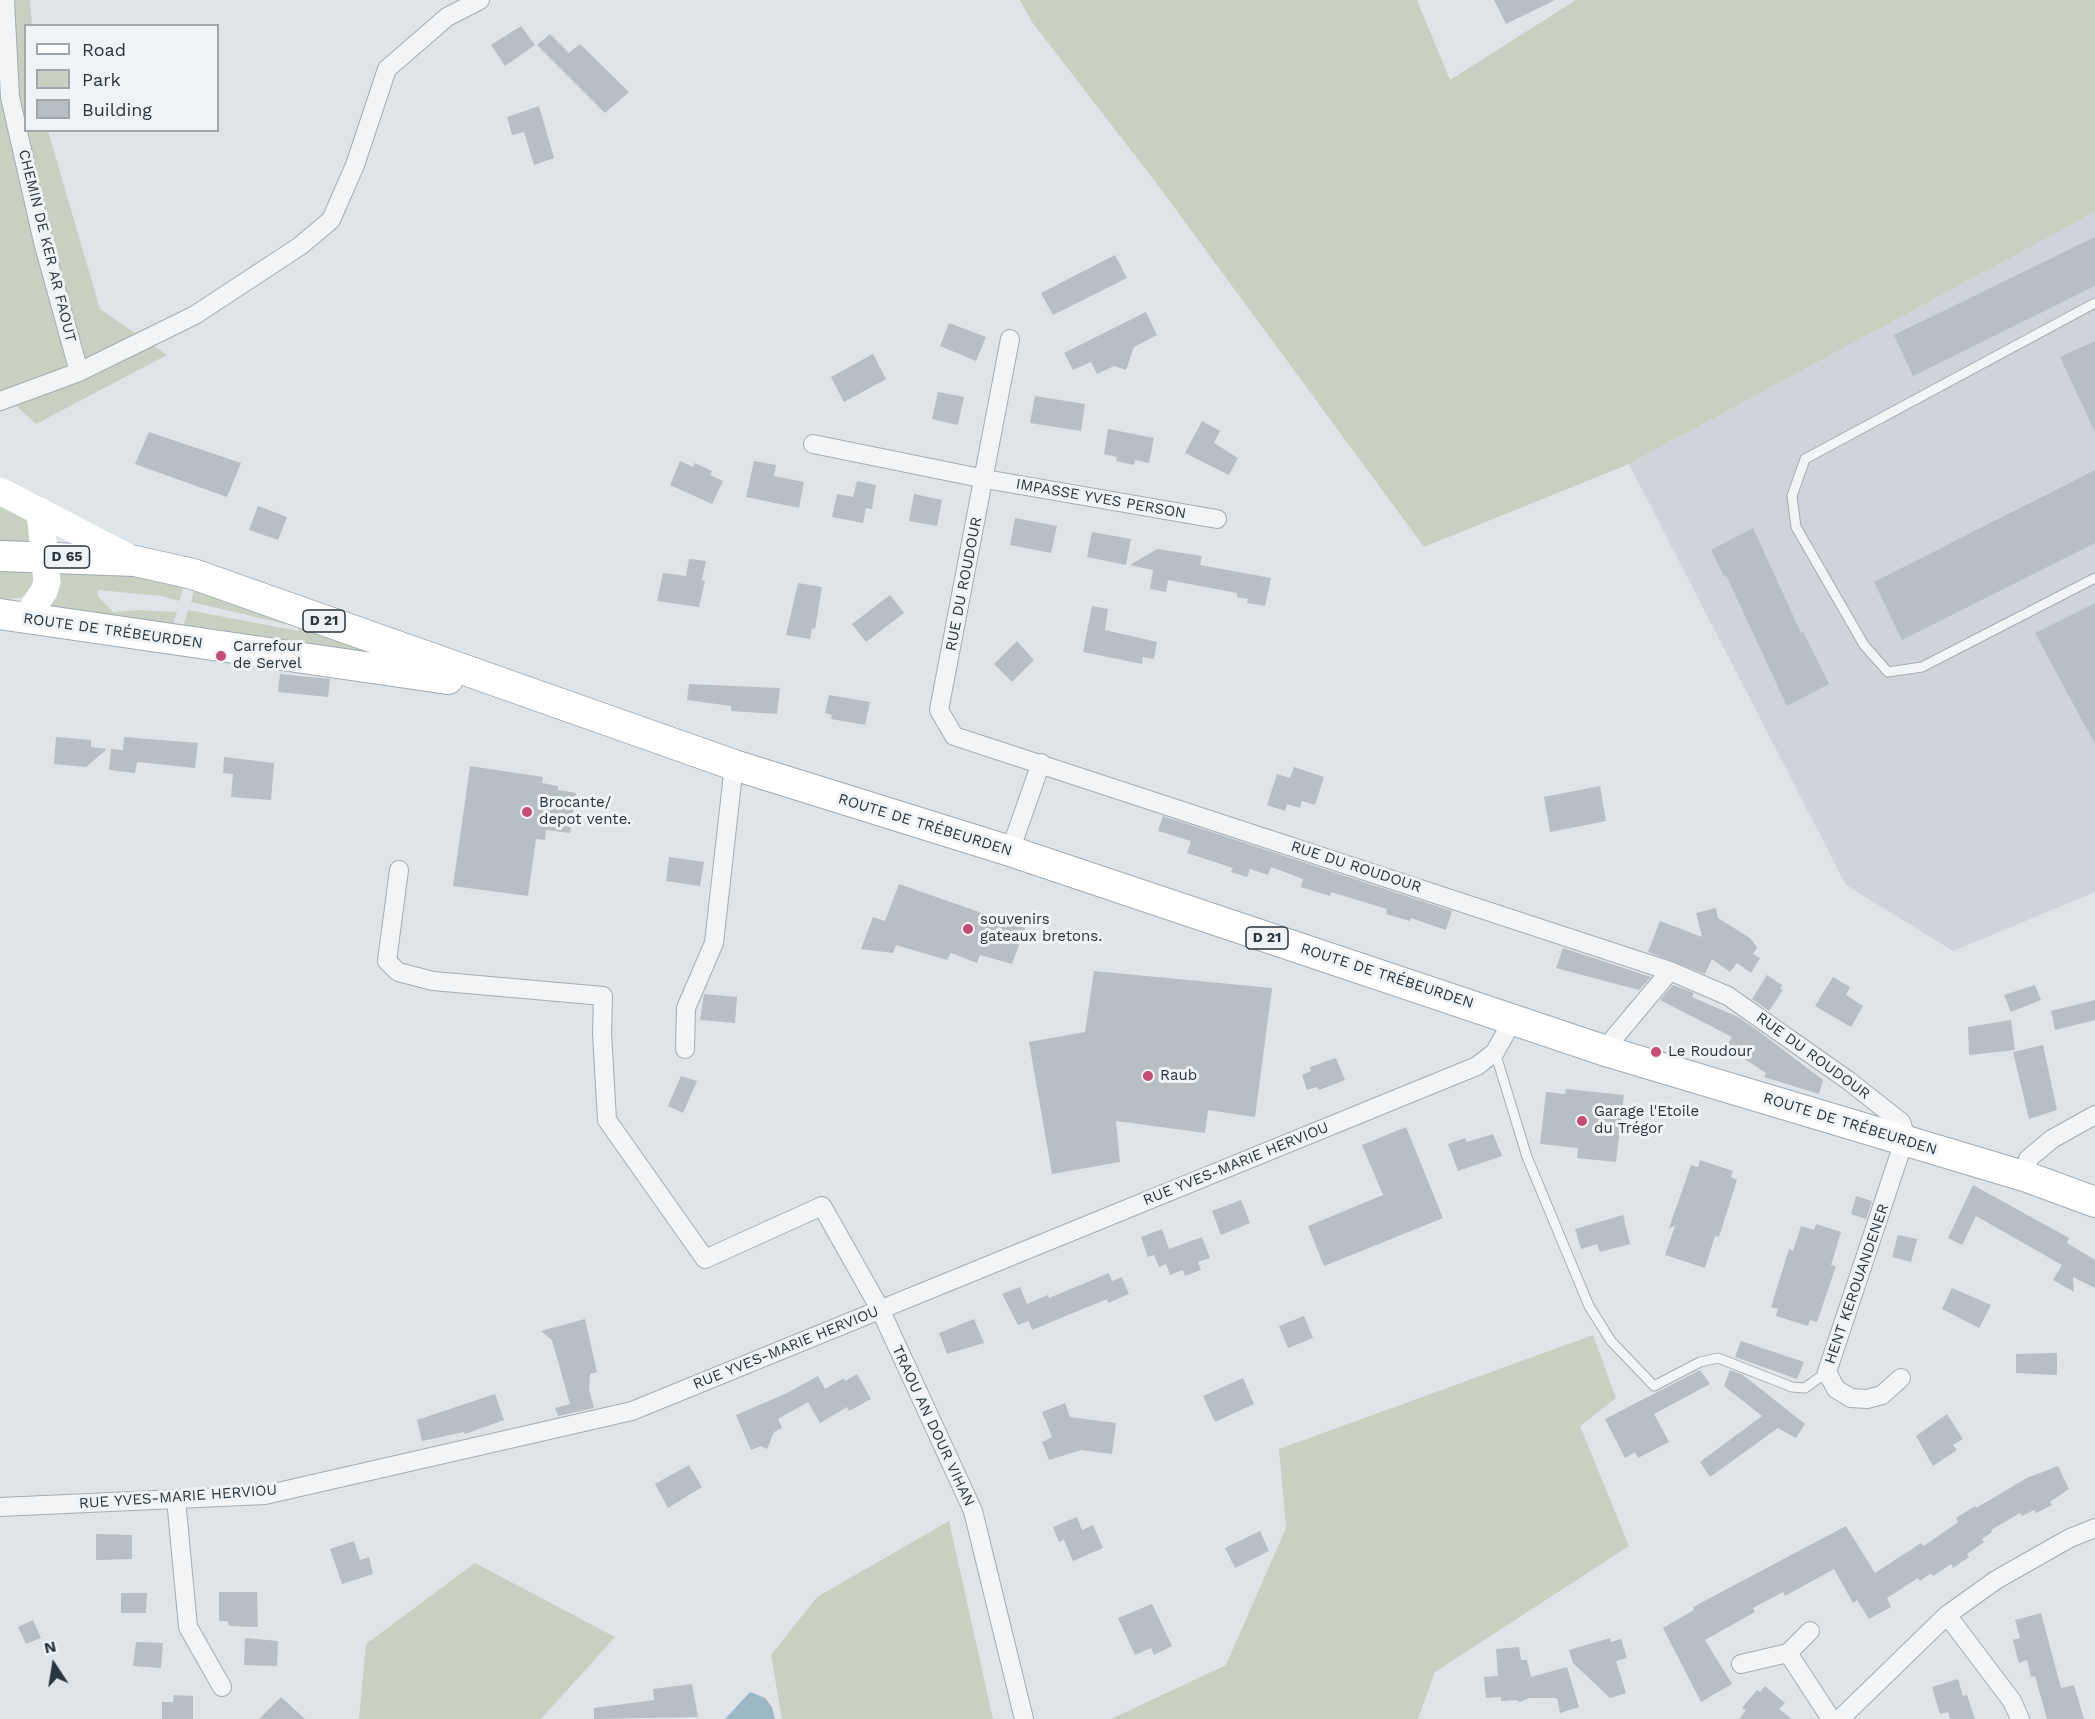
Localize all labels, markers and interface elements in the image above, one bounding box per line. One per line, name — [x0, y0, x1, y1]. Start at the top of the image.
legend — [24, 24, 219, 132]
text: Road — [82, 39, 126, 60]
text: Park — [82, 69, 121, 90]
text: Building — [82, 99, 152, 120]
street label: CHEMIN DE KER AR FAOUT — [14, 148, 80, 344]
street label: IMPASSE YVES PERSON — [1014, 475, 1188, 523]
street label: RUE DU ROUDOUR — [942, 515, 986, 653]
road number: D 65 — [44, 546, 90, 568]
street label: ROUTE DE TRÉBEURDEN — [22, 609, 204, 653]
road number: D 21 — [303, 610, 345, 632]
place label: Carrefour de Servel — [233, 638, 302, 673]
marker: Carrefour de Servel — [214, 649, 228, 663]
street label: ROUTE DE TRÉBEURDEN — [836, 790, 1014, 860]
place label: Brocante/ depot vente. — [539, 794, 631, 829]
marker: Brocante/ depot vente. — [520, 805, 534, 819]
street label: RUE DU ROUDOUR — [1288, 837, 1424, 897]
place label: souvenirs gateaux bretons. — [980, 911, 1102, 946]
marker: souvenirs gateaux bretons. — [961, 922, 975, 936]
road number: D 21 — [1246, 927, 1288, 949]
street label: ROUTE DE TRÉBEURDEN — [1298, 939, 1476, 1013]
street label: RUE DU ROUDOUR — [1753, 1009, 1873, 1103]
place label: Le Roudour — [1668, 1043, 1752, 1061]
marker: Le Roudour — [1649, 1045, 1663, 1059]
place label: Raub — [1160, 1067, 1197, 1085]
marker: Raub — [1141, 1069, 1155, 1083]
street label: ROUTE DE TRÉBEURDEN — [1761, 1089, 1939, 1159]
place label: Garage l'Etoile du Trégor — [1594, 1103, 1699, 1138]
marker: Garage l'Etoile du Trégor — [1575, 1114, 1589, 1128]
street label: RUE YVES-MARIE HERVIOU — [1141, 1118, 1331, 1210]
street label: HENT KEROUANDENER — [1821, 1201, 1893, 1367]
street label: RUE YVES-MARIE HERVIOU — [691, 1302, 881, 1394]
street label: TRAOU AN DOUR VIHAN — [888, 1343, 978, 1509]
street label: RUE YVES-MARIE HERVIOU — [78, 1481, 278, 1513]
north arrow — [24, 1635, 84, 1695]
text: N — [42, 1636, 58, 1657]

